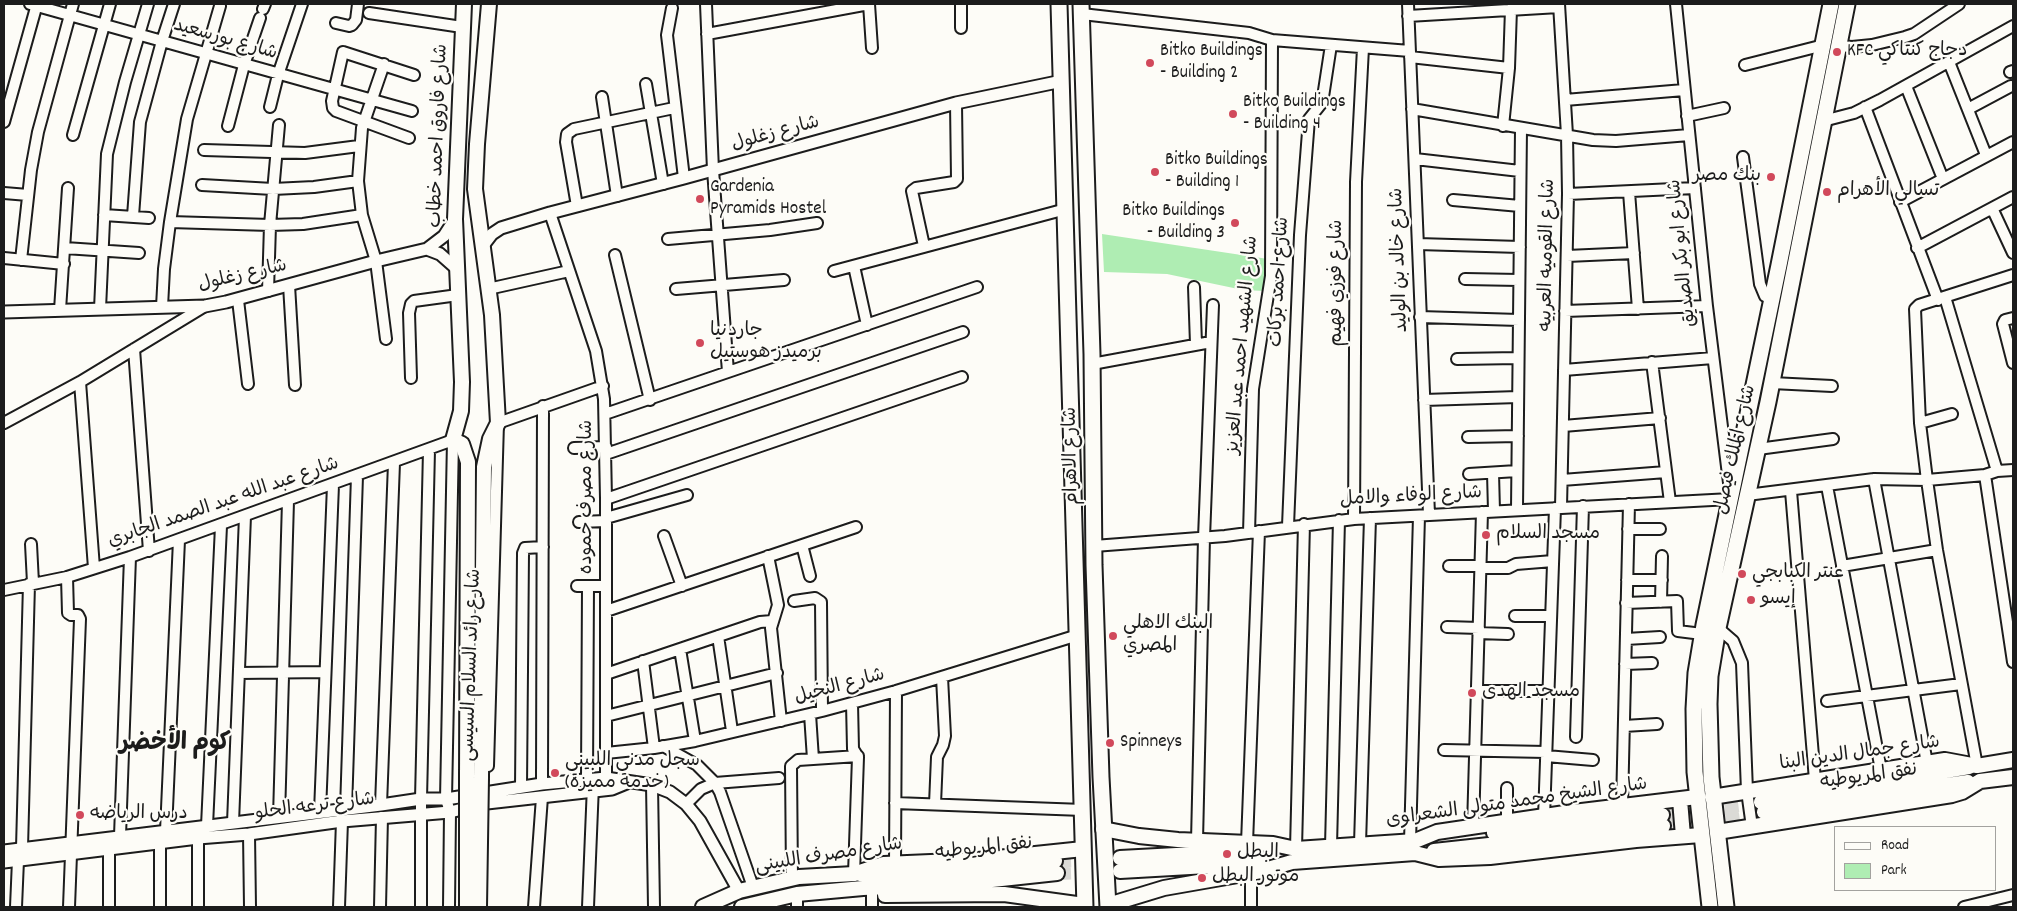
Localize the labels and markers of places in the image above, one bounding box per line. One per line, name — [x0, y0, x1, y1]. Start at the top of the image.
place label: Bitko Buildings - Building 2 — [1160, 41, 1263, 85]
place label: KFC دجاج كنتاكي — [1847, 41, 1967, 63]
marker: KFC دجاج كنتاكي — [1831, 46, 1843, 58]
marker: Bitko Buildings - Building 2 — [1144, 57, 1156, 69]
place label: Bitko Buildings - Building 4 — [1243, 92, 1346, 136]
marker: Bitko Buildings - Building 4 — [1227, 108, 1239, 120]
place label: Bitko Buildings - Building 1 — [1165, 150, 1268, 194]
marker: Bitko Buildings - Building 1 — [1149, 166, 1161, 178]
place label: بنك مصر — [1693, 166, 1761, 188]
marker: بنك مصر — [1765, 171, 1777, 183]
place label: Gardenia Pyramids Hostel — [710, 177, 826, 221]
place label: تسالي الأهرام — [1837, 181, 1939, 203]
marker: تسالي الأهرام — [1821, 186, 1833, 198]
marker: Gardenia Pyramids Hostel — [694, 193, 706, 205]
place label: Bitko Buildings - Building 3 — [1122, 201, 1225, 245]
marker: Bitko Buildings - Building 3 — [1229, 217, 1241, 229]
place label: جاردنيا برميدز هوستيل — [710, 321, 822, 365]
marker: جاردنيا برميدز هوستيل — [694, 337, 706, 349]
place label: مسجد السلام — [1496, 524, 1600, 546]
marker: مسجد السلام — [1480, 529, 1492, 541]
place label: عنتر الكبابجي — [1752, 563, 1844, 585]
marker: عنتر الكبابجي — [1736, 568, 1748, 580]
place label: إيسو — [1761, 589, 1796, 611]
marker: إيسو — [1745, 594, 1757, 606]
place label: البنك الاهلي المصري — [1123, 614, 1213, 658]
marker: البنك الاهلي المصري — [1107, 630, 1119, 642]
place label: مسجد الهدى — [1482, 682, 1580, 704]
marker: مسجد الهدى — [1466, 687, 1478, 699]
place label: Spinneys — [1120, 732, 1182, 754]
marker: Spinneys — [1104, 737, 1116, 749]
place label: سجل مدني اللبيني (خدمة مميزة) — [565, 751, 700, 795]
marker: سجل مدني اللبيني (خدمة مميزة) — [549, 767, 561, 779]
place label: درس الرياضه — [90, 804, 188, 826]
marker: درس الرياضه — [74, 809, 86, 821]
place label: البطل — [1237, 843, 1279, 865]
marker: البطل — [1221, 848, 1233, 860]
place label: موتور البطل — [1212, 867, 1299, 889]
marker: موتور البطل — [1196, 872, 1208, 884]

